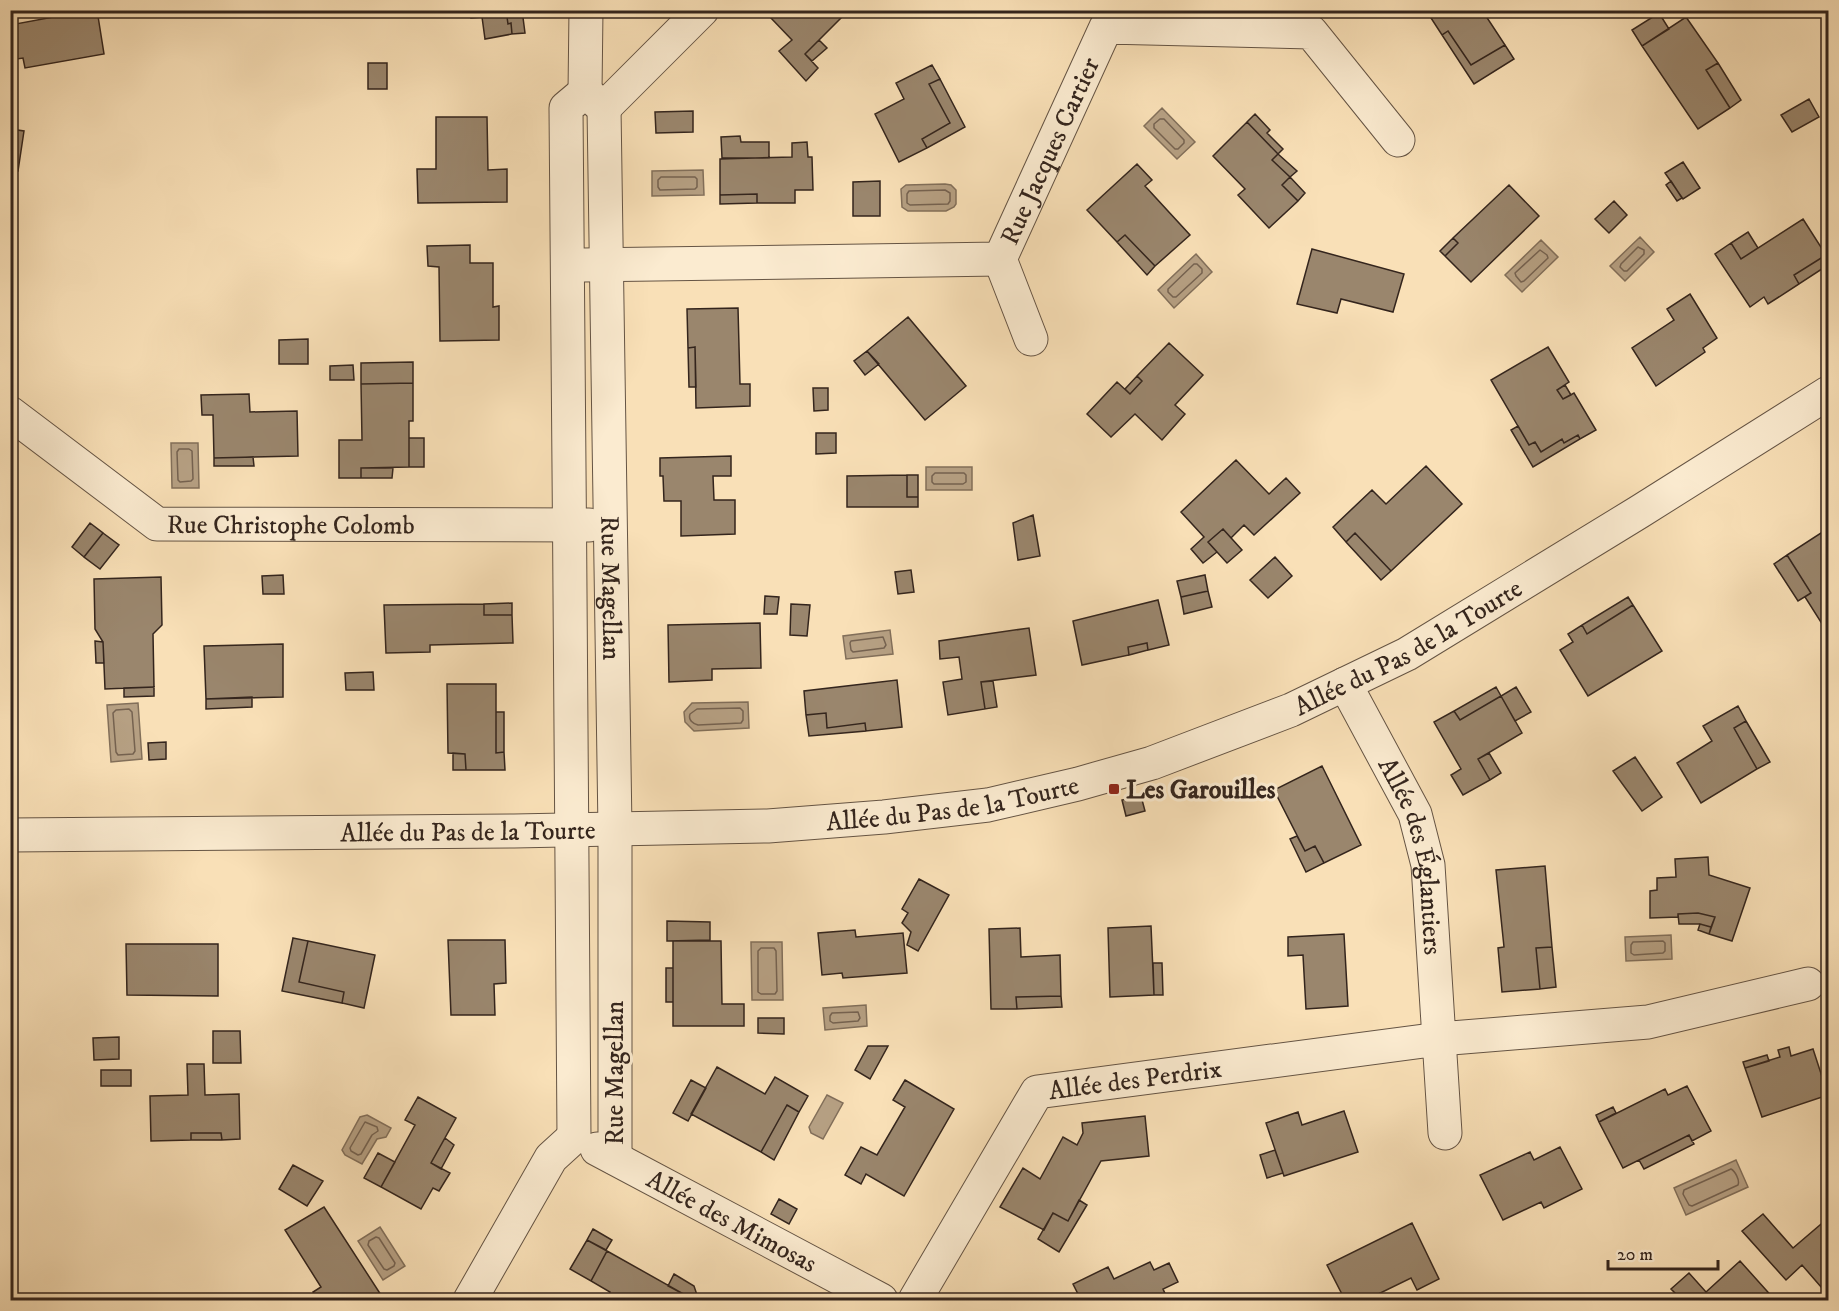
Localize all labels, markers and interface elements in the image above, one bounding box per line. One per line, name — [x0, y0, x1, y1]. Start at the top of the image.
street label: Rue Jacques Cartier — [994, 52, 1108, 250]
street label: Rue Christophe Colomb — [167, 509, 415, 543]
street label: Rue Magellan — [592, 515, 627, 661]
street label: Allée du Pas de la Tourte — [1289, 572, 1529, 724]
street label: Allée des Églantiers — [1370, 752, 1449, 956]
street label: Allée du Pas de la Tourte — [825, 769, 1082, 839]
place label: Les Garouilles — [1126, 774, 1276, 807]
marker: Les Garouilles — [1107, 782, 1121, 796]
street label: Allée du Pas de la Tourte — [340, 814, 596, 850]
street label: Rue Magellan — [599, 1000, 632, 1145]
street label: Allée des Perdrix — [1047, 1053, 1224, 1108]
street label: Allée des Mimosas — [641, 1163, 822, 1281]
scale bar — [1608, 1233, 1718, 1271]
text: 20 m — [1617, 1244, 1653, 1266]

